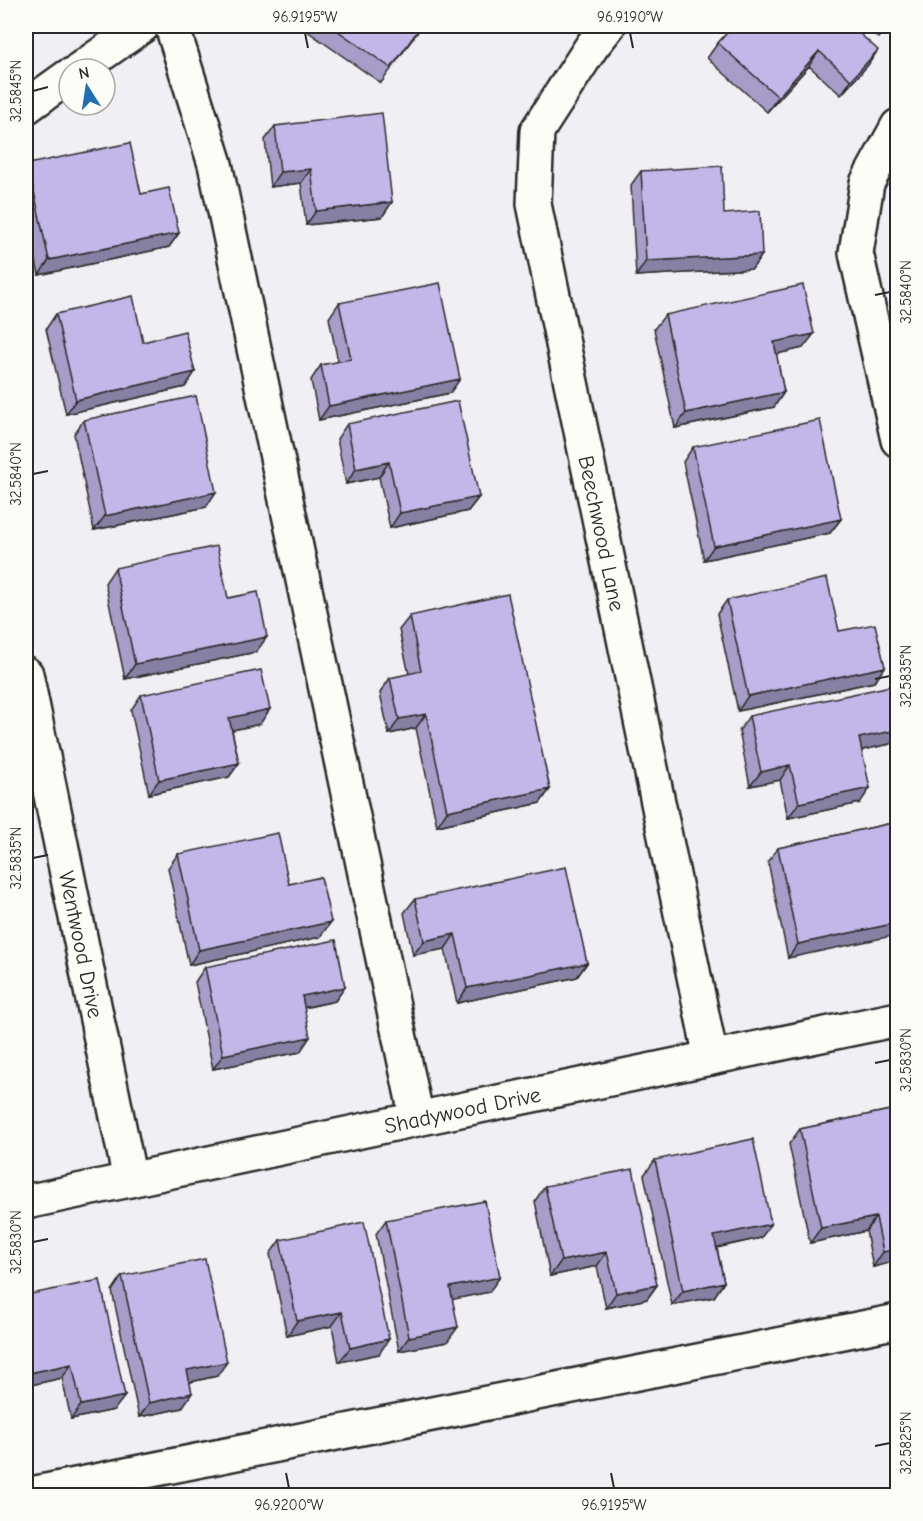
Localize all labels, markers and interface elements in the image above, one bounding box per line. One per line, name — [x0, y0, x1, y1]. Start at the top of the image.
text: 96.9195°W — [272, 8, 338, 26]
text: 96.9190°W — [597, 8, 663, 26]
north arrow — [57, 57, 117, 117]
text: 32.5845°N — [7, 60, 25, 122]
text: N — [77, 63, 91, 83]
text: 32.5840°N — [897, 260, 915, 324]
text: 32.5840°N — [7, 442, 25, 506]
street label: Beechwood Lane — [572, 453, 630, 613]
text: 32.5835°N — [897, 645, 915, 707]
text: 32.5835°N — [7, 827, 25, 889]
street label: Wentwood Drive — [53, 869, 108, 1020]
text: 32.5830°N — [897, 1028, 915, 1092]
street label: Shadywood Drive — [382, 1082, 543, 1140]
text: 32.5830°N — [7, 1210, 25, 1274]
text: 32.5825°N — [897, 1411, 915, 1475]
text: 96.9200°W — [254, 1496, 324, 1514]
text: 96.9195°W — [581, 1496, 647, 1514]

